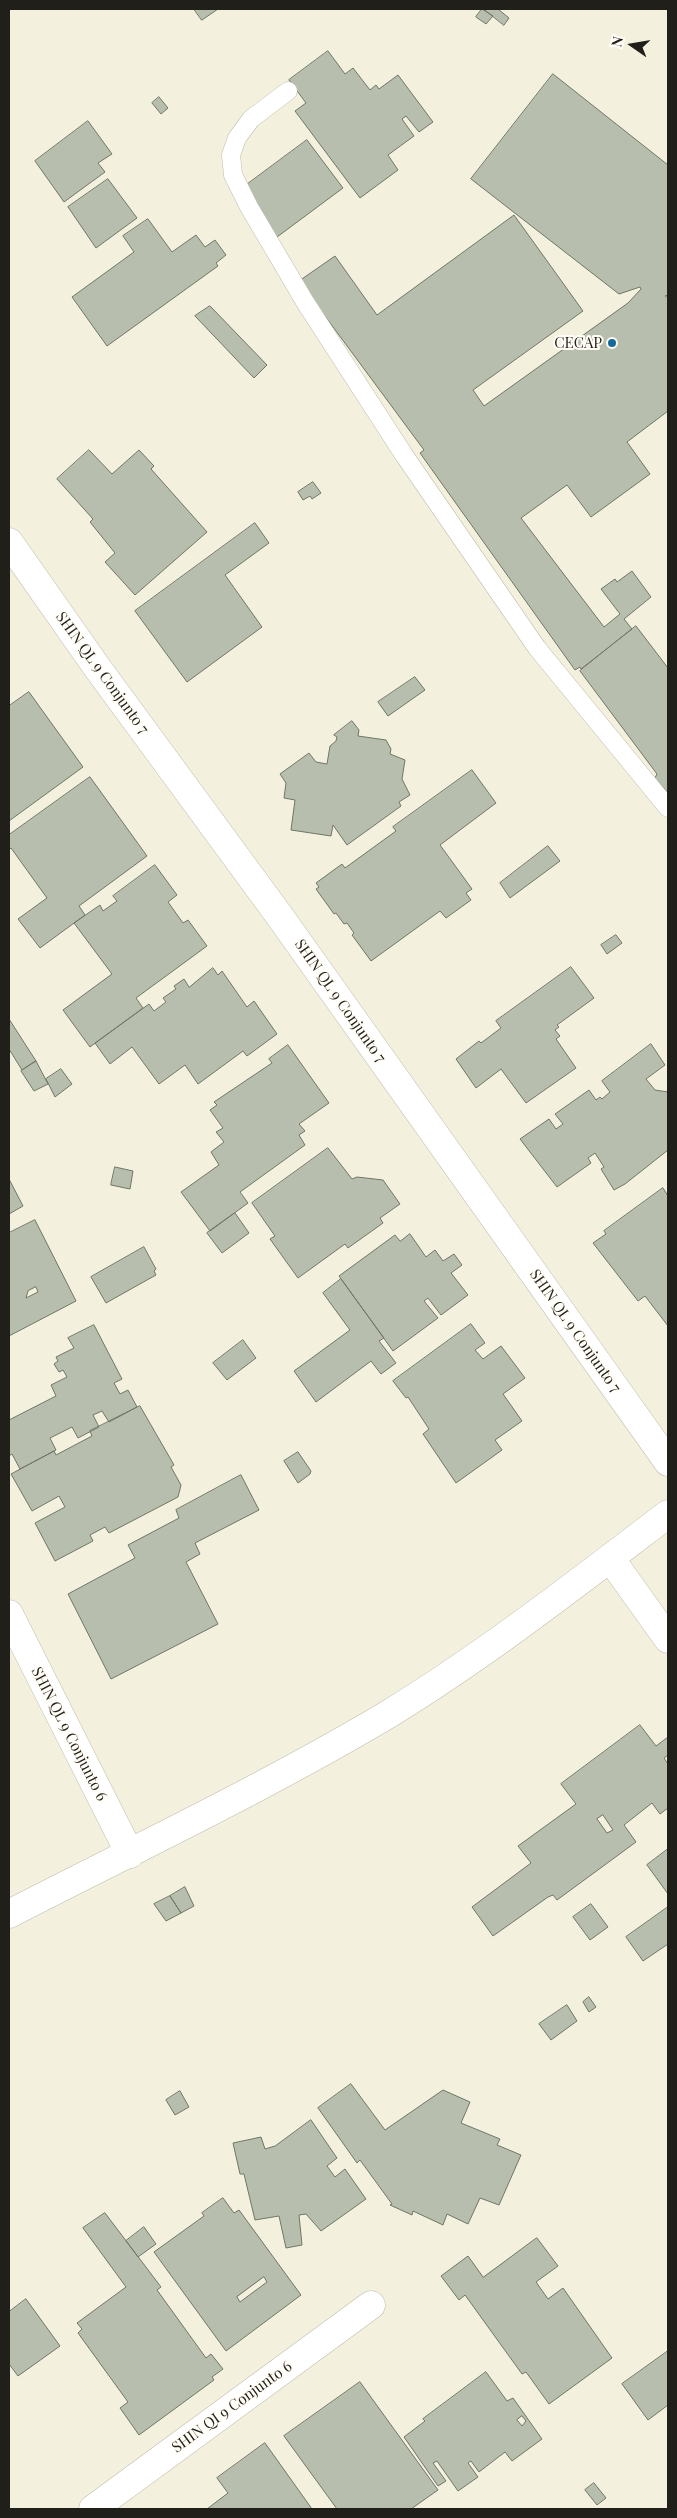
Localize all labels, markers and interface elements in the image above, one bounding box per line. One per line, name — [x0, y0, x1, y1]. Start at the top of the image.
north arrow — [607, 20, 657, 70]
text: N — [607, 34, 627, 49]
place label: CECAP — [554, 334, 602, 352]
marker: CECAP — [606, 337, 618, 349]
street label: SHIN QL 9 Conjunto 7 — [52, 609, 152, 737]
street label: SHIN QL 9 Conjunto 7 — [291, 936, 389, 1066]
street label: SHIN QL 9 Conjunto 7 — [526, 1266, 624, 1396]
street label: SHIN QL 9 Conjunto 6 — [27, 1664, 111, 1804]
street label: SHIN QI 9 Conjunto 6 — [168, 2357, 296, 2457]

